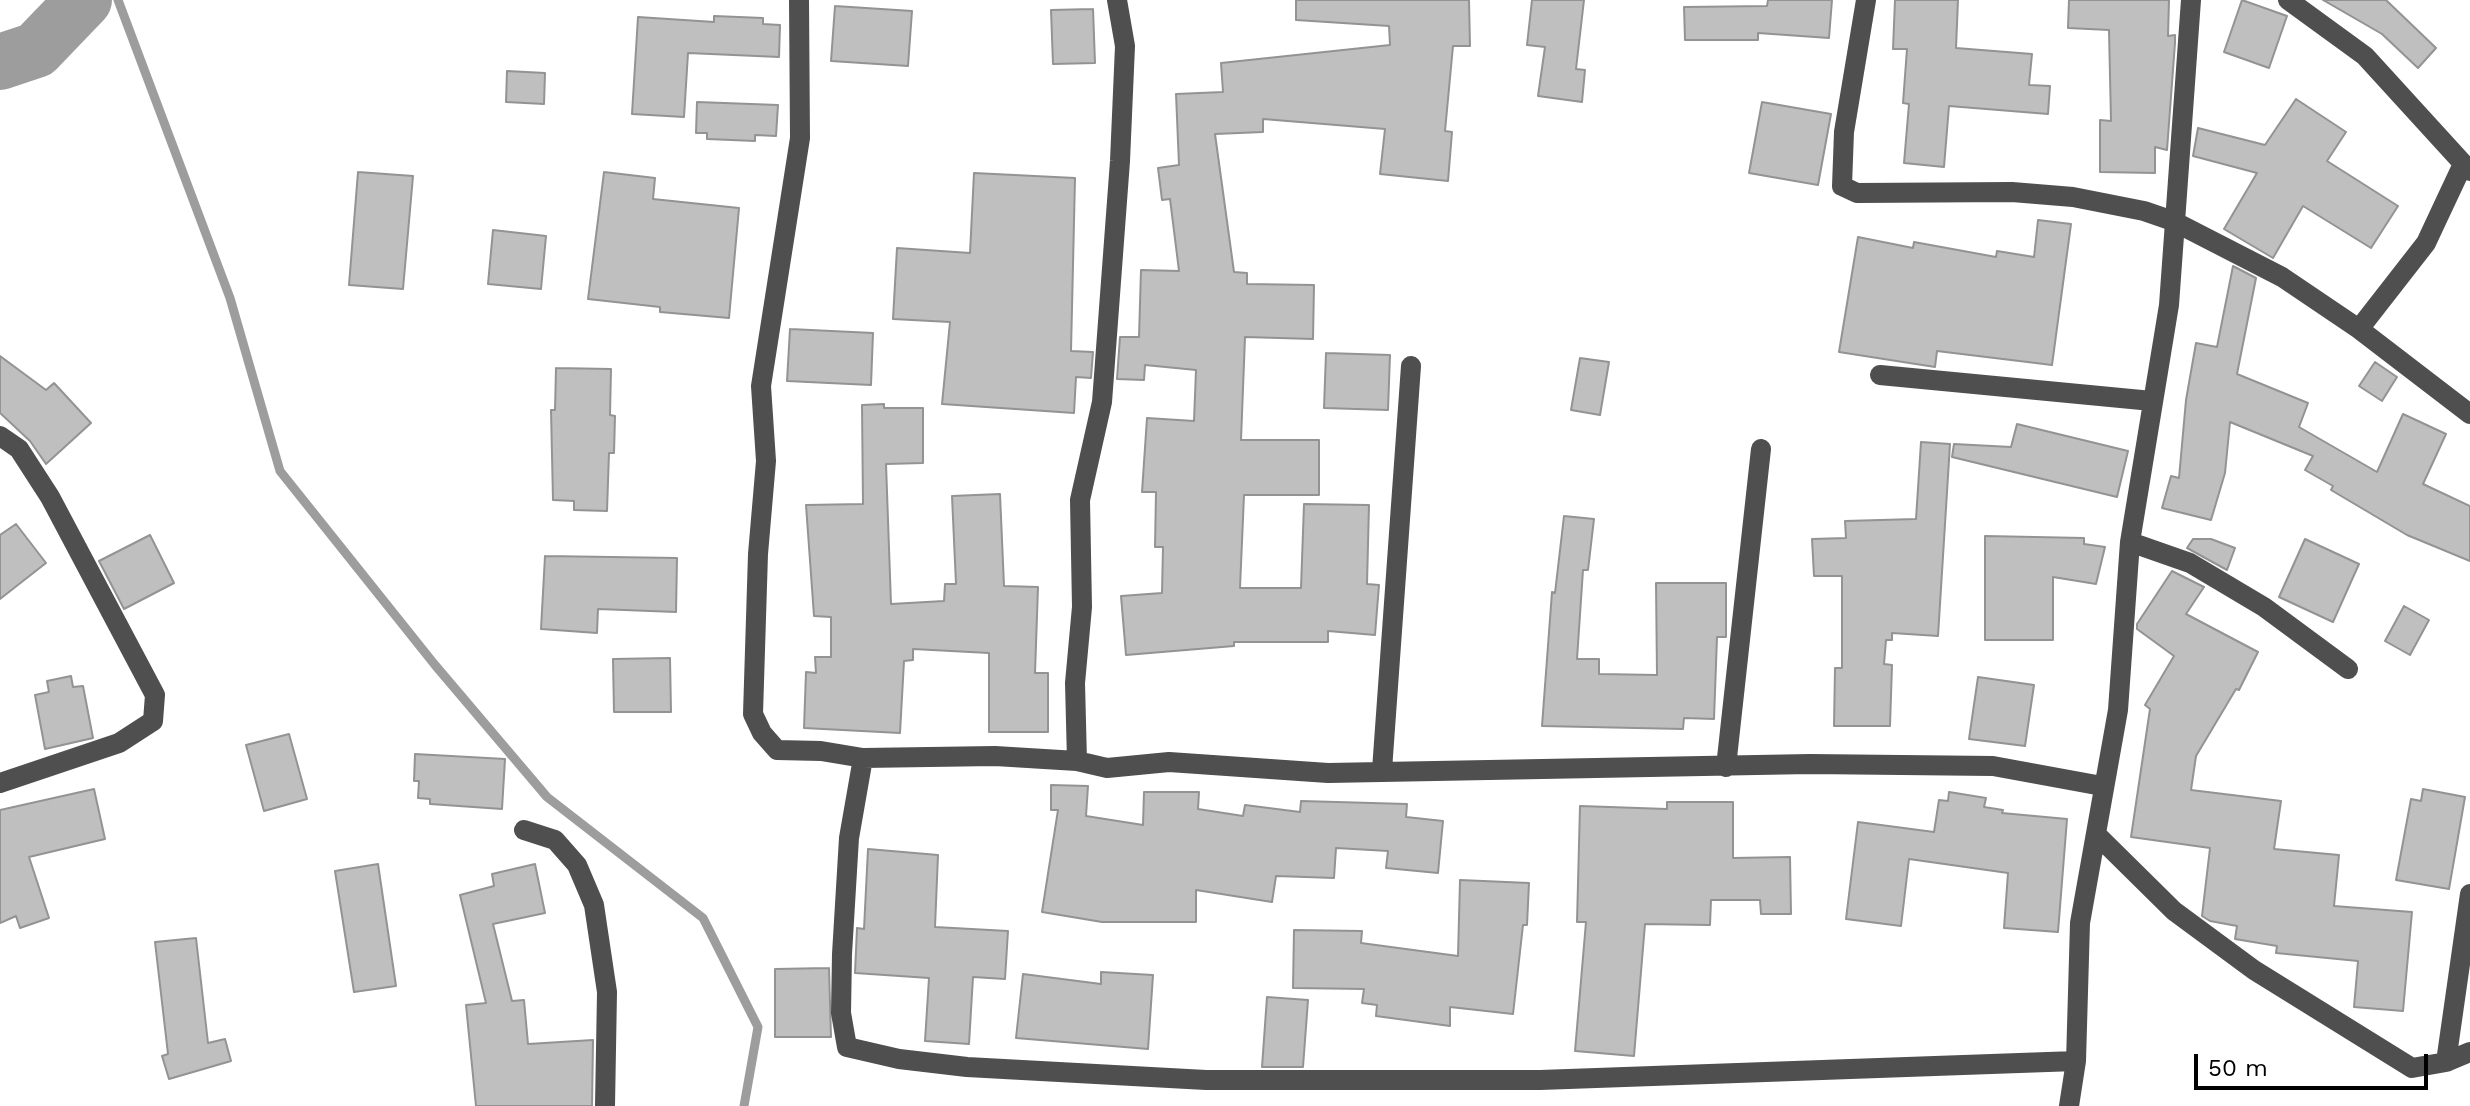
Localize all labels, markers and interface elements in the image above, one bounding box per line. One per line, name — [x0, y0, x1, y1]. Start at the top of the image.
scale bar — [2198, 1038, 2432, 1088]
text: 50 m — [2208, 1054, 2268, 1082]

